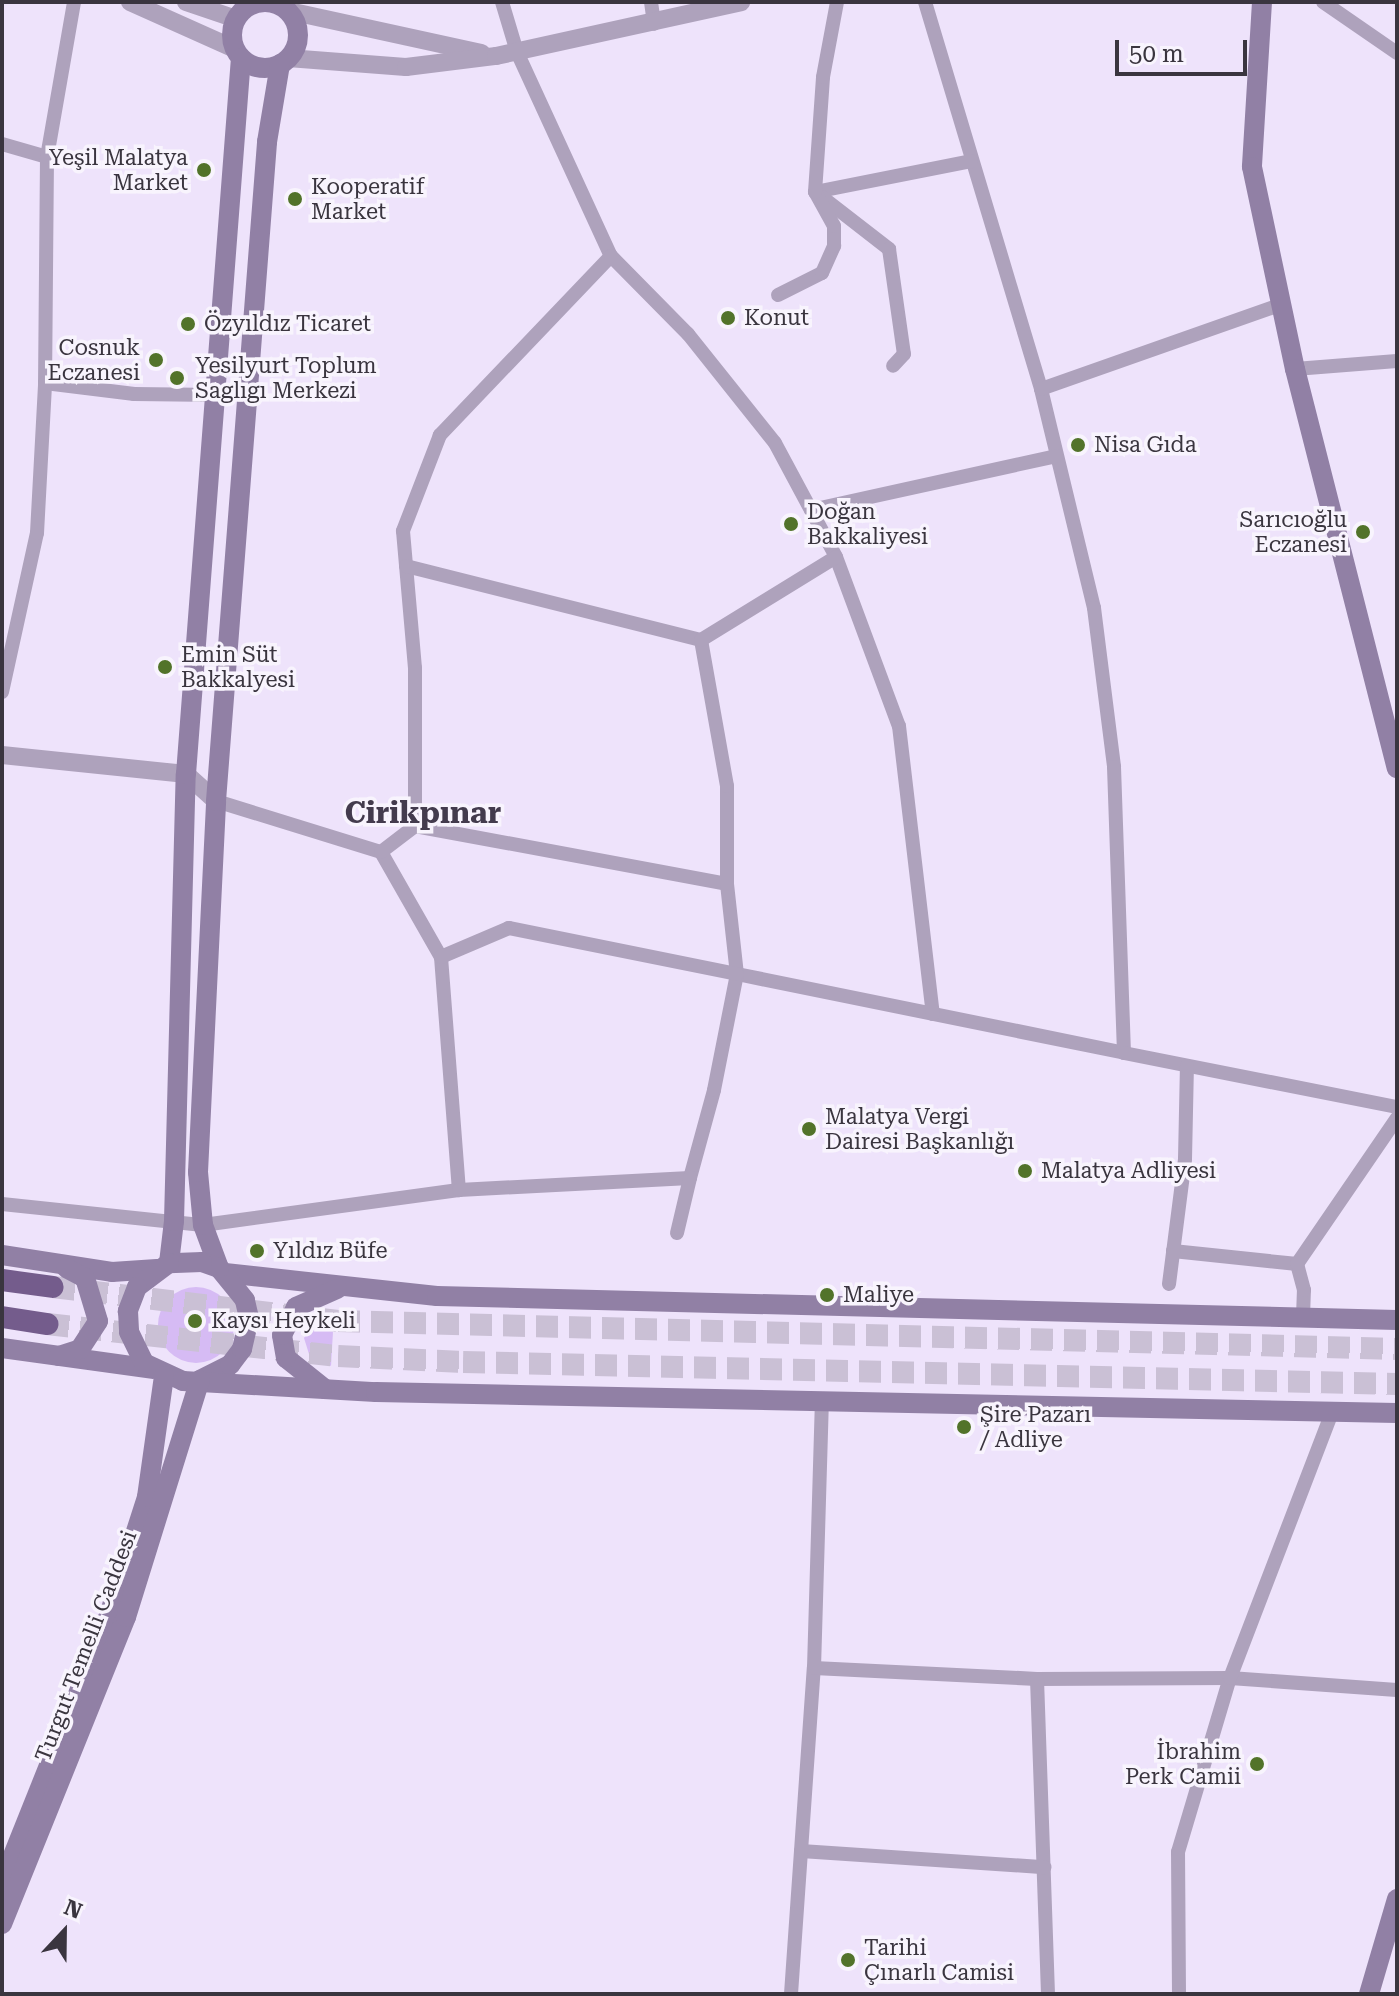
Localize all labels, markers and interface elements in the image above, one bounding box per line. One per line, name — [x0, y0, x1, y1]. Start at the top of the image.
scale bar — [1119, 24, 1251, 74]
text: 50 m — [1129, 40, 1184, 68]
place label: Yeşil Malatya Market — [49, 144, 188, 196]
marker: Yeşil Malatya Market — [195, 161, 213, 179]
place label: Kooperatif Market — [311, 173, 424, 224]
marker: Kooperatif Market — [286, 190, 304, 208]
place label: Konut — [744, 305, 809, 331]
marker: Konut — [719, 309, 737, 327]
place label: Özyıldız Ticaret — [204, 311, 371, 337]
marker: Özyıldız Ticaret — [179, 315, 197, 333]
place label: Cosnuk Eczanesi — [47, 334, 140, 386]
marker: Cosnuk Eczanesi — [147, 351, 165, 369]
place label: Yesilyurt Toplum Saglıgı Merkezi — [195, 352, 377, 404]
marker: Yesilyurt Toplum Saglıgı Merkezi — [166, 367, 188, 389]
place label: Nisa Gıda — [1094, 432, 1197, 458]
marker: Nisa Gıda — [1069, 436, 1087, 454]
place label: Doğan Bakkaliyesi — [807, 498, 928, 550]
place label: Sarıcıoğlu Eczanesi — [1239, 506, 1347, 558]
marker: Doğan Bakkaliyesi — [782, 515, 800, 533]
marker: Sarıcıoğlu Eczanesi — [1354, 523, 1372, 541]
place label: Emin Süt Bakkalyesi — [181, 641, 295, 692]
marker: Emin Süt Bakkalyesi — [156, 658, 174, 676]
district label: Cirikpınar — [345, 795, 501, 831]
place label: Malatya Vergi Dairesi Başkanlığı — [825, 1103, 1014, 1154]
marker: Malatya Vergi Dairesi Başkanlığı — [800, 1120, 818, 1138]
place label: Malatya Adliyesi — [1041, 1158, 1216, 1184]
marker: Malatya Adliyesi — [1016, 1162, 1034, 1180]
place label: Yıldız Büfe — [273, 1238, 388, 1264]
marker: Yıldız Büfe — [248, 1242, 266, 1260]
place label: Maliye — [843, 1282, 914, 1308]
marker: Maliye — [818, 1286, 836, 1304]
place label: Kaysı Heykeli — [211, 1308, 356, 1334]
marker: Kaysı Heykeli — [186, 1312, 204, 1330]
place label: Şire Pazarı / Adliye — [980, 1401, 1091, 1452]
marker: Şire Pazarı / Adliye — [955, 1418, 973, 1436]
street label: Turgut Temelli Caddesi — [30, 1527, 142, 1765]
place label: İbrahim Perk Camii — [1125, 1738, 1241, 1790]
marker: İbrahim Perk Camii — [1248, 1755, 1266, 1773]
north arrow — [24, 1892, 104, 1972]
text: N — [61, 1895, 86, 1924]
place label: Tarihi Çınarlı Camisi — [864, 1934, 1014, 1986]
marker: Tarihi Çınarlı Camisi — [839, 1951, 857, 1969]

